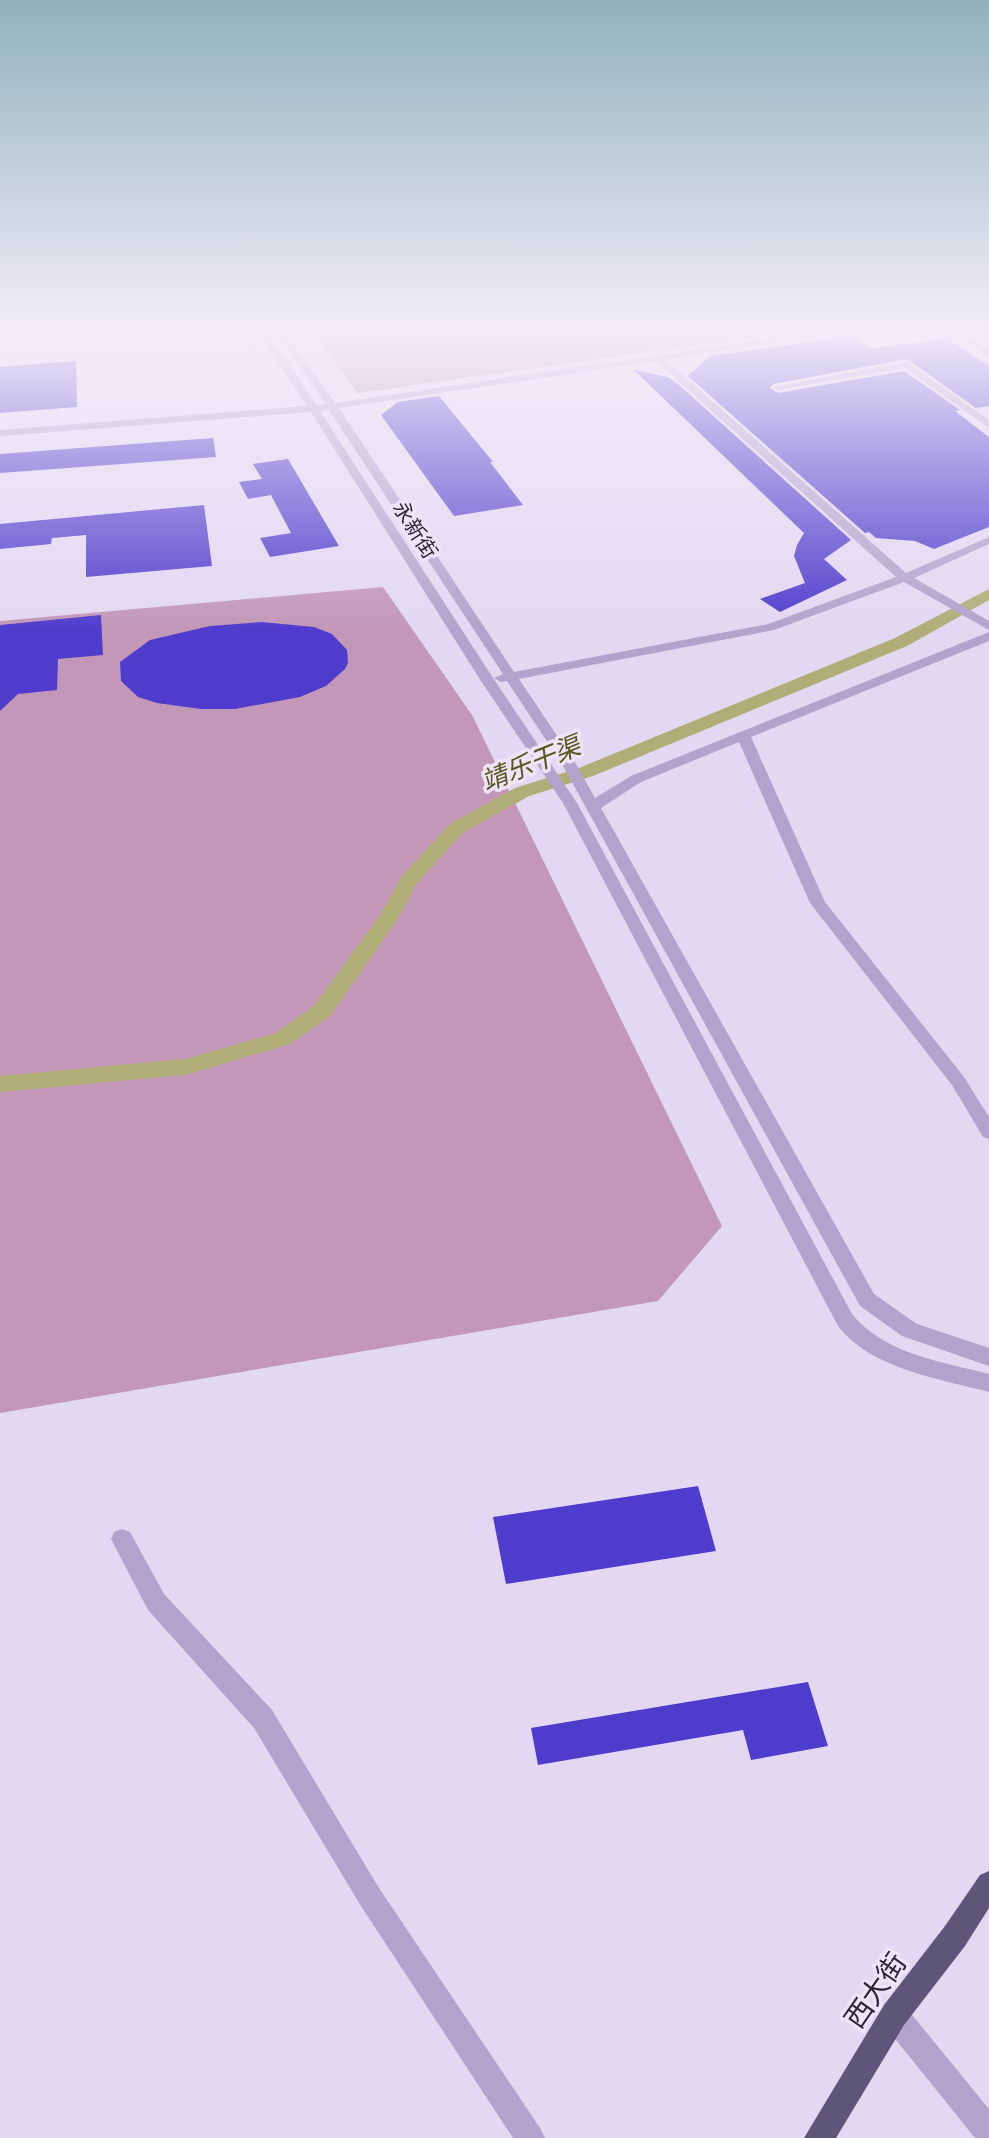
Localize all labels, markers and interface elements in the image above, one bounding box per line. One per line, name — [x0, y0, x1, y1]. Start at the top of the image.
street label: 永新街 — [386, 495, 444, 565]
water label: 靖乐干渠 — [476, 726, 590, 801]
street label: 西大街 — [836, 1945, 916, 2037]

